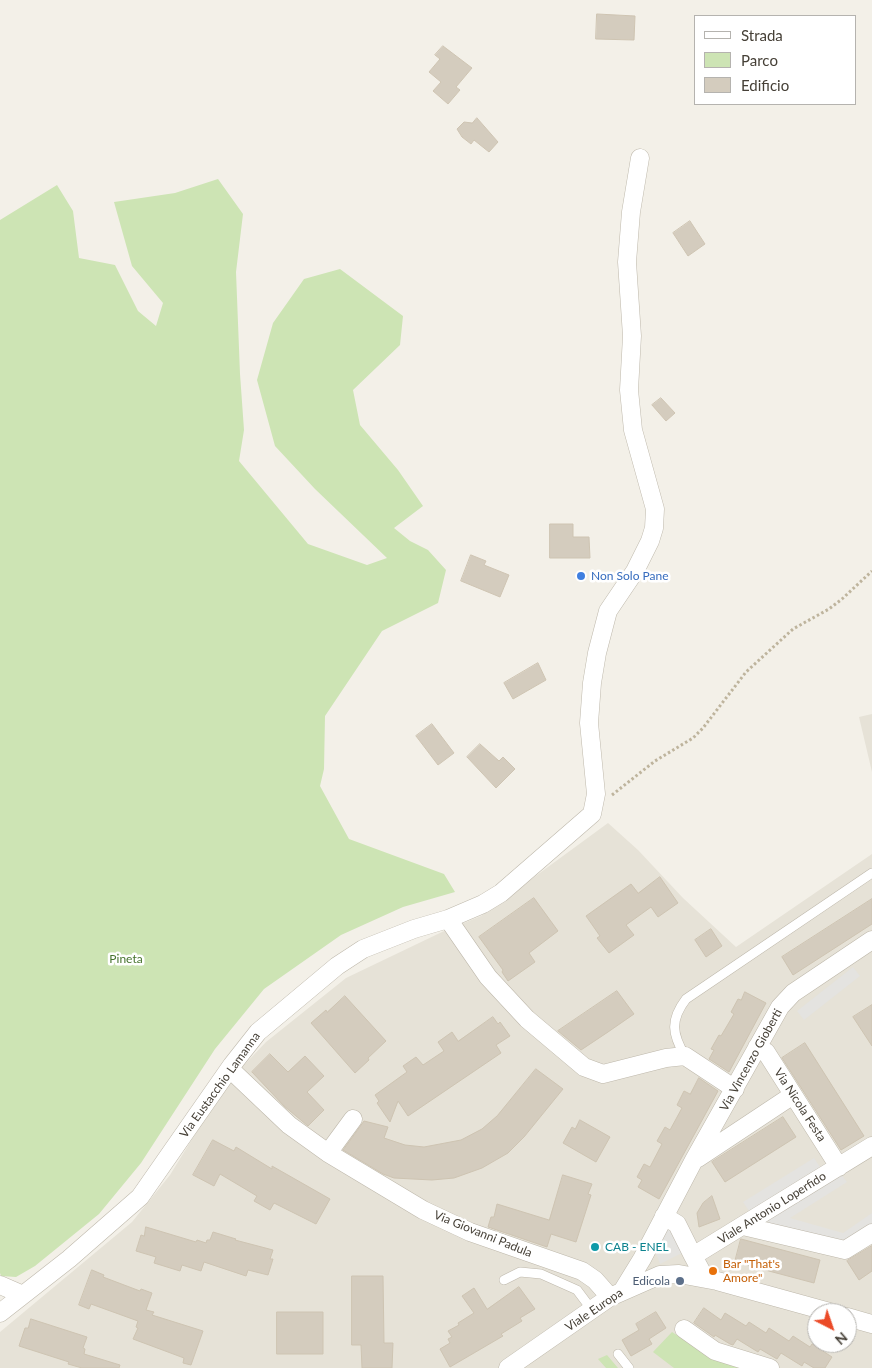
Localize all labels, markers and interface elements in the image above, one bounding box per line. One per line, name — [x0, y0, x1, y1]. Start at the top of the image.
legend — [694, 15, 857, 105]
text: Strada — [741, 26, 783, 44]
text: Parco — [741, 51, 778, 69]
text: Edificio — [741, 76, 789, 94]
place label: Non Solo Pane — [591, 569, 669, 583]
marker: Non Solo Pane — [575, 570, 587, 582]
park label: Pineta — [109, 952, 143, 966]
street label: Via Vincenzo Gioberti — [717, 1006, 785, 1114]
street label: Via Eustacchio Lamanna — [177, 1029, 263, 1141]
street label: Via Nicola Festa — [771, 1066, 829, 1144]
street label: Viale Antonio Loperfido — [715, 1169, 829, 1247]
street label: Via Giovanni Padula — [432, 1208, 534, 1260]
place label: CAB - ENEL — [605, 1240, 669, 1254]
marker: CAB - ENEL — [589, 1241, 601, 1253]
place label: Bar "That's Amore" — [723, 1257, 780, 1285]
marker: Bar "That's Amore" — [707, 1265, 719, 1277]
place label: Edicola — [633, 1274, 670, 1288]
marker: Edicola — [674, 1275, 686, 1287]
street label: Viale Europa — [563, 1286, 625, 1334]
north arrow — [807, 1303, 857, 1353]
text: N — [832, 1329, 851, 1349]

